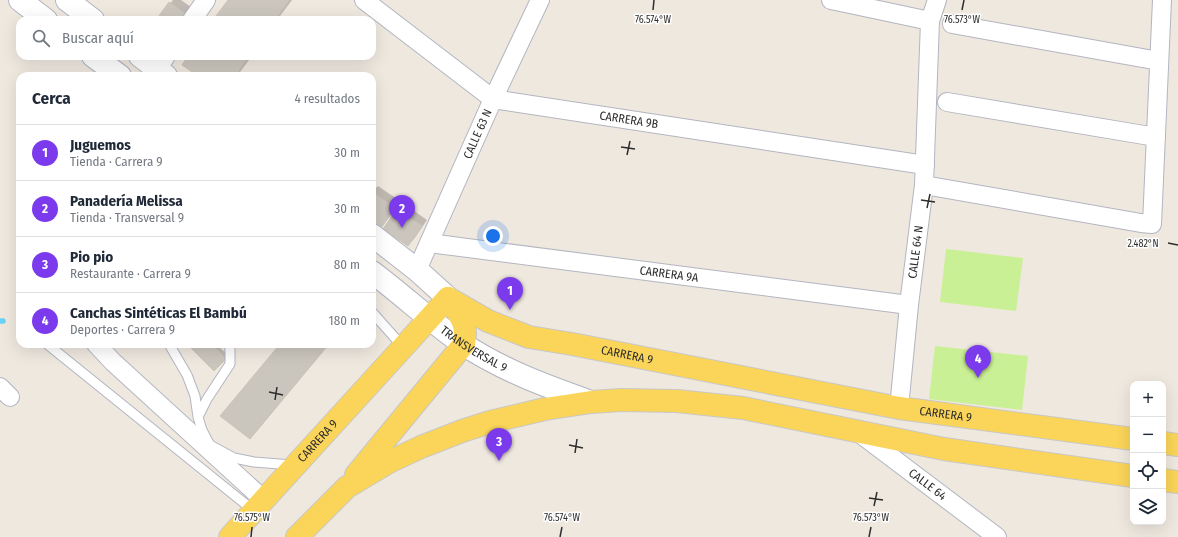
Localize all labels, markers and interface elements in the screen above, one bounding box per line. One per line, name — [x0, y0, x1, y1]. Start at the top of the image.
text: 76.574°W — [635, 14, 672, 26]
text: 76.573°W — [944, 14, 981, 26]
search box — [16, 16, 376, 60]
icon: search — [30, 27, 52, 49]
text: Buscar aquí — [62, 29, 134, 47]
text: Cerca — [32, 88, 71, 109]
text: 4 resultados — [294, 91, 360, 106]
street label: CALLE 63 N — [460, 107, 495, 161]
street label: CARRERA 9B — [598, 108, 660, 131]
text: Juguemos — [70, 136, 131, 154]
text: 1 — [42, 145, 48, 160]
text: 30 m — [334, 145, 360, 160]
text: Tienda · Carrera 9 — [70, 154, 163, 169]
text: Panadería Melissa — [70, 192, 183, 210]
pin: 2 — [389, 195, 415, 228]
text: 2 — [42, 201, 48, 216]
text: 30 m — [334, 201, 360, 216]
text: Tienda · Transversal 9 — [70, 210, 184, 225]
street label: CALLE 64 N — [905, 225, 926, 279]
your location — [483, 226, 503, 246]
text: 2.482°N — [1127, 238, 1159, 250]
text: Pio pio — [70, 248, 113, 266]
text: 3 — [42, 257, 48, 272]
text: 80 m — [334, 257, 360, 272]
street label: CARRERA 9A — [639, 263, 700, 285]
text: Restaurante · Carrera 9 — [70, 266, 191, 281]
pin: 1 — [497, 277, 523, 310]
text: Canchas Sintéticas El Bambú — [70, 304, 247, 322]
text: 4 — [42, 313, 48, 328]
text: 180 m — [329, 313, 360, 328]
text: Deportes · Carrera 9 — [70, 322, 175, 337]
street label: TRANSVERSAL 9 — [438, 323, 510, 375]
street label: CARRERA 9 — [600, 343, 655, 367]
pin: 4 — [965, 345, 991, 378]
map controls — [1130, 381, 1166, 525]
button: + — [1130, 381, 1166, 417]
street label: CARRERA 9 — [919, 404, 973, 425]
street label: CARRERA 9 — [295, 417, 341, 465]
button: − — [1130, 417, 1166, 453]
pin: 3 — [486, 428, 512, 461]
button: locate — [1130, 453, 1166, 489]
street label: CALLE 64 — [906, 466, 949, 503]
button: layers — [1130, 489, 1166, 525]
text: 76.575°W — [234, 512, 270, 524]
text: 76.574°W — [544, 512, 581, 524]
text: 76.573°W — [853, 512, 890, 524]

